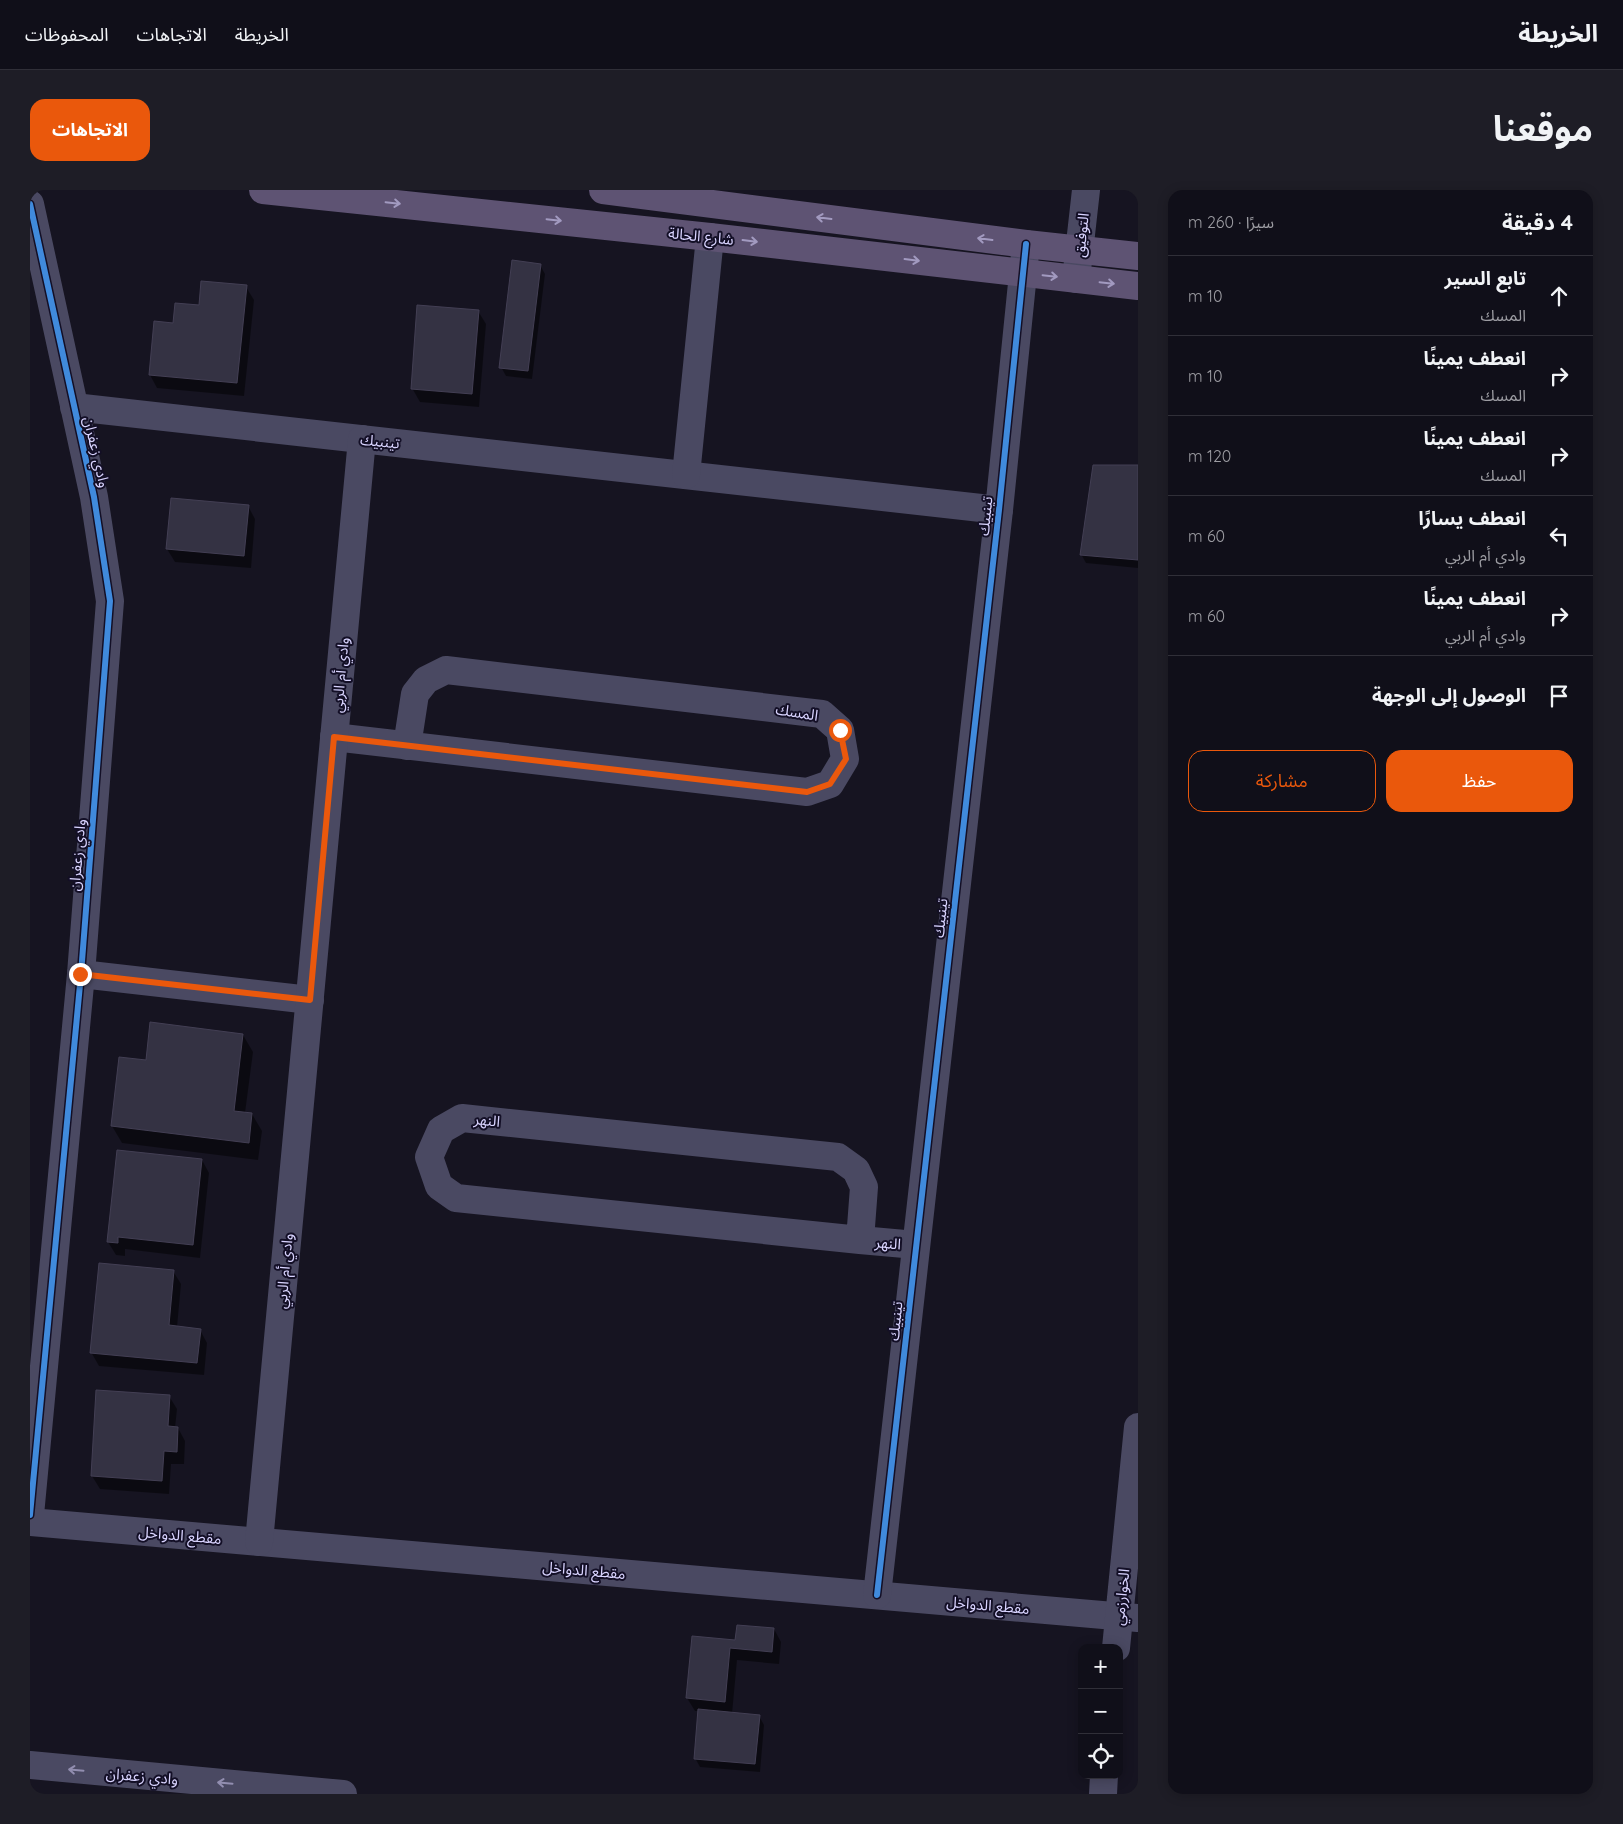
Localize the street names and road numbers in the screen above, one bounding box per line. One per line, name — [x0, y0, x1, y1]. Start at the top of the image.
street label: التوفيق — [1069, 212, 1094, 258]
street label: شارع الحالة — [667, 223, 735, 252]
street label: وادي زعفران — [77, 415, 114, 490]
street label: تينبيك — [359, 429, 401, 453]
street label: تينبيك — [973, 495, 997, 537]
street label: وادي أم الربي — [327, 636, 355, 714]
street label: المسك — [774, 699, 820, 725]
street label: وادي زعفران — [64, 818, 92, 892]
street label: تينبيك — [928, 897, 952, 939]
street label: النهر — [472, 1109, 501, 1131]
street label: وادي أم الربي — [271, 1232, 299, 1310]
street label: النهر — [873, 1232, 902, 1254]
street label: تينبيك — [883, 1300, 907, 1342]
street label: مقطع الدواخل — [137, 1522, 222, 1551]
street label: مقطع الدواخل — [541, 1557, 626, 1586]
street label: الخوارزمي — [1109, 1568, 1136, 1627]
street label: مقطع الدواخل — [945, 1592, 1030, 1621]
street label: وادي زعفران — [105, 1763, 179, 1791]

